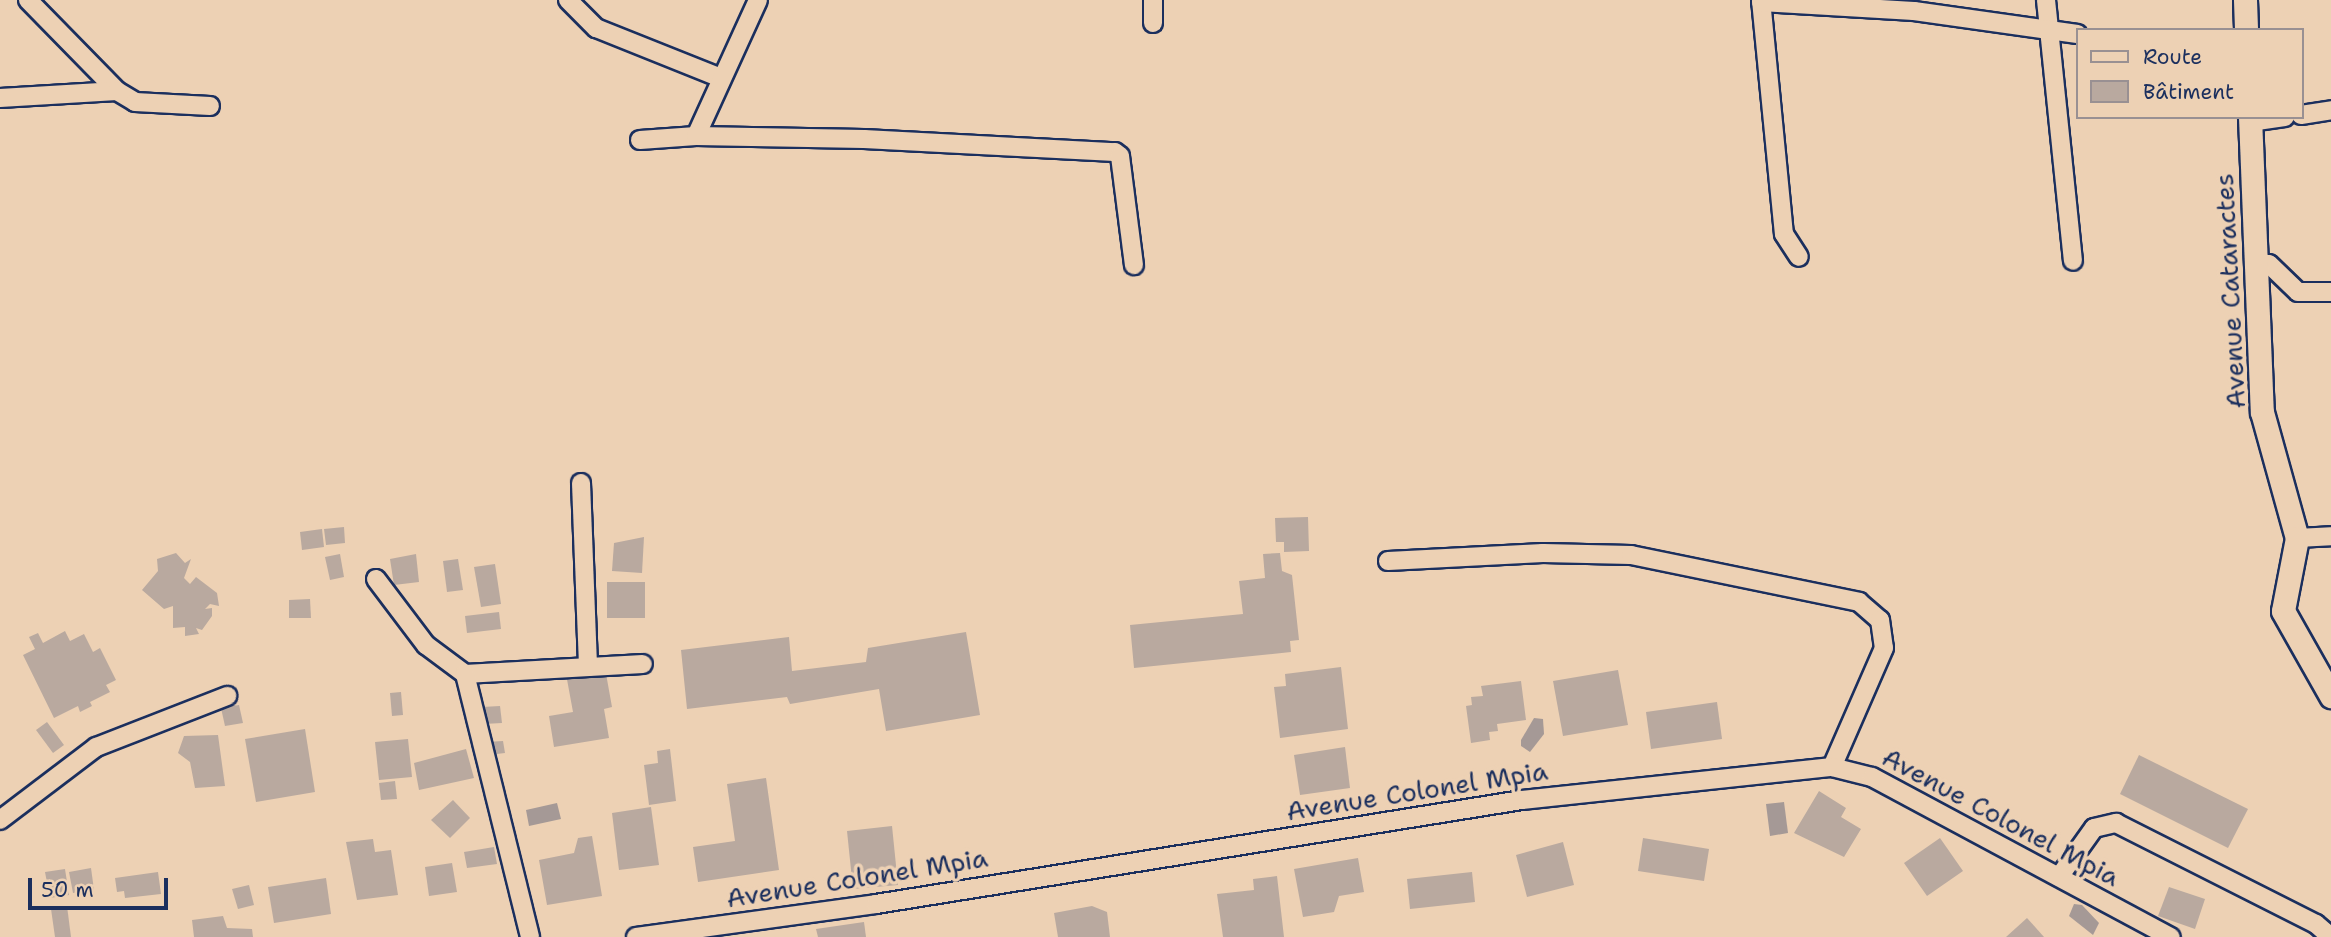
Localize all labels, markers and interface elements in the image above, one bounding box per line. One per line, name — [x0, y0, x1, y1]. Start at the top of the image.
legend — [2076, 28, 2303, 119]
text: Route — [2143, 43, 2202, 71]
text: Bâtiment — [2143, 78, 2234, 106]
street label: Avenue Cataractes — [2208, 173, 2252, 409]
street label: Avenue Colonel Mpia — [1877, 741, 2125, 893]
street label: Avenue Colonel Mpia — [1284, 755, 1550, 827]
street label: Avenue Colonel Mpia — [724, 842, 990, 914]
scale bar — [32, 864, 172, 908]
text: 50 m — [41, 876, 94, 904]

